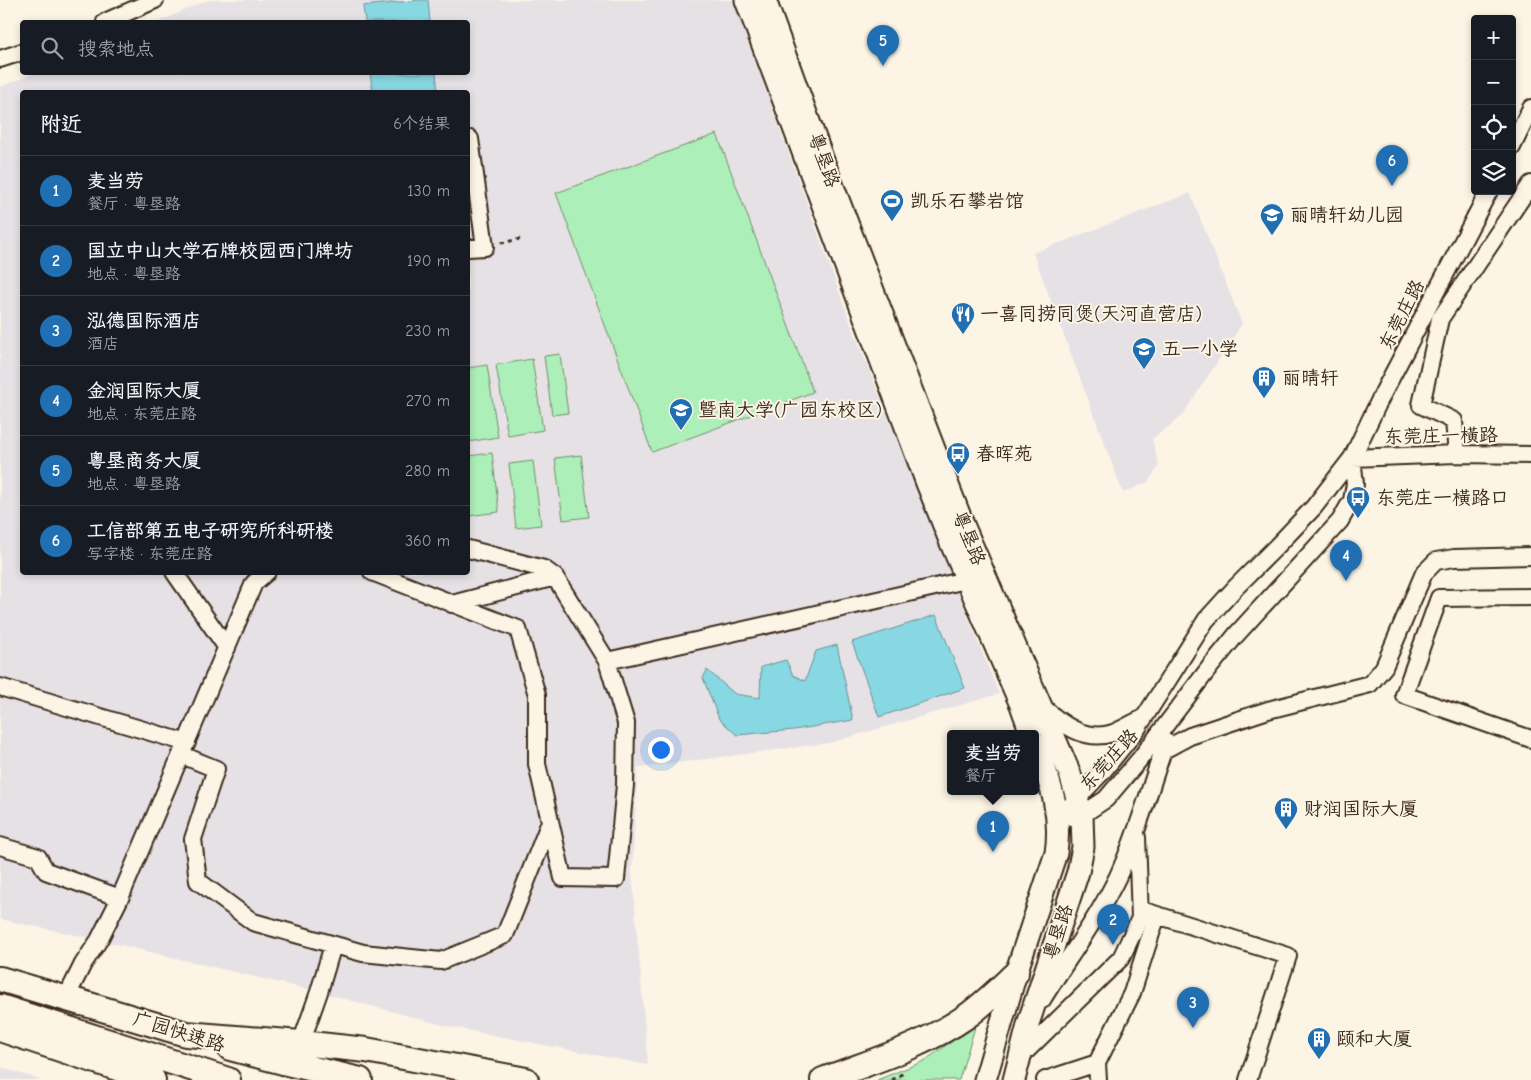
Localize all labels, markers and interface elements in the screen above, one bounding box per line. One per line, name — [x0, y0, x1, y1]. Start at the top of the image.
map controls — [1471, 15, 1516, 195]
button: + — [1471, 15, 1516, 60]
search box — [20, 20, 470, 75]
pin: 5 — [867, 25, 899, 66]
icon: search — [38, 34, 66, 62]
text: 搜索地点 — [78, 38, 154, 60]
button: − — [1471, 60, 1516, 105]
button: locate — [1471, 105, 1516, 150]
text: 附近 — [40, 112, 82, 136]
text: 6个结果 — [393, 115, 450, 133]
street label: 粤垦路 — [804, 129, 844, 191]
pin: 6 — [1376, 145, 1408, 186]
button: layers — [1471, 150, 1516, 195]
text: 麦当劳 — [87, 170, 144, 192]
text: 1 — [53, 182, 59, 200]
text: 130 m — [407, 182, 450, 200]
sports icon: 凯乐石攀岩馆 — [879, 188, 905, 222]
place label: 凯乐石攀岩馆 — [910, 190, 1024, 212]
text: 餐厅 · 粤垦路 — [87, 195, 181, 213]
school or university icon: 丽晴轩幼儿园 — [1259, 202, 1285, 236]
place label: 丽晴轩幼儿园 — [1290, 204, 1404, 226]
text: 国立中山大学石牌校园西门牌坊 — [87, 240, 353, 262]
text: 2 — [52, 252, 60, 270]
text: 190 m — [407, 252, 450, 270]
text: 地点 · 粤垦路 — [87, 265, 181, 283]
street label: 东莞庄路 — [1375, 276, 1429, 354]
restaurant icon: 一喜同捞同煲(天河直营店) — [950, 301, 976, 335]
place label: 一喜同捞同煲(天河直营店) — [980, 303, 1202, 325]
text: 泓德国际酒店 — [87, 310, 201, 332]
text: 3 — [52, 322, 60, 340]
text: 230 m — [405, 322, 450, 340]
text: 酒店 — [87, 335, 119, 353]
school or university icon: 五一小学 — [1131, 336, 1157, 370]
place label: 五一小学 — [1162, 338, 1238, 360]
building icon: 丽晴轩 — [1251, 365, 1277, 399]
place label: 丽晴轩 — [1282, 367, 1339, 389]
text: 金润国际大厦 — [87, 380, 201, 402]
text: 4 — [52, 392, 60, 410]
text: 270 m — [406, 392, 450, 410]
school or university icon: 暨南大学(广园东校区) — [668, 397, 694, 431]
place label: 暨南大学(广园东校区) — [698, 399, 882, 421]
text: 地点 · 东莞庄路 — [87, 405, 197, 423]
street label: 东莞庄一横路 — [1384, 424, 1498, 448]
bus stop icon: 春晖苑 — [945, 441, 971, 475]
place label: 春晖苑 — [976, 443, 1033, 465]
text: 粤垦商务大厦 — [87, 450, 201, 472]
text: 5 — [52, 462, 60, 480]
text: 280 m — [405, 462, 450, 480]
text: 地点 · 粤垦路 — [87, 475, 181, 493]
bus stop icon: 东莞庄一横路口 — [1345, 485, 1371, 519]
place label: 东莞庄一横路口 — [1376, 487, 1509, 509]
street label: 粤垦路 — [948, 507, 990, 569]
text: 工信部第五电子研究所科研楼 — [87, 520, 334, 542]
text: 6 — [52, 532, 60, 550]
text: 360 m — [405, 532, 450, 550]
pin: 4 — [1330, 540, 1362, 581]
text: 写字楼 · 东莞庄路 — [87, 545, 213, 563]
street label: 东莞庄路 — [1075, 724, 1143, 796]
popup — [947, 730, 1039, 795]
your location — [648, 737, 674, 763]
text: 麦当劳 — [964, 742, 1022, 764]
text: 餐厅 — [964, 767, 997, 785]
building icon: 财润国际大厦 — [1273, 796, 1299, 830]
place label: 财润国际大厦 — [1304, 798, 1418, 820]
pin: 1 — [977, 811, 1009, 852]
street label: 粤垦路 — [1039, 901, 1077, 963]
pin: 2 — [1097, 904, 1129, 945]
pin: 3 — [1177, 987, 1209, 1028]
street label: 广园快速路 — [130, 1008, 228, 1056]
building icon: 颐和大厦 — [1306, 1026, 1332, 1060]
place label: 颐和大厦 — [1336, 1028, 1412, 1050]

